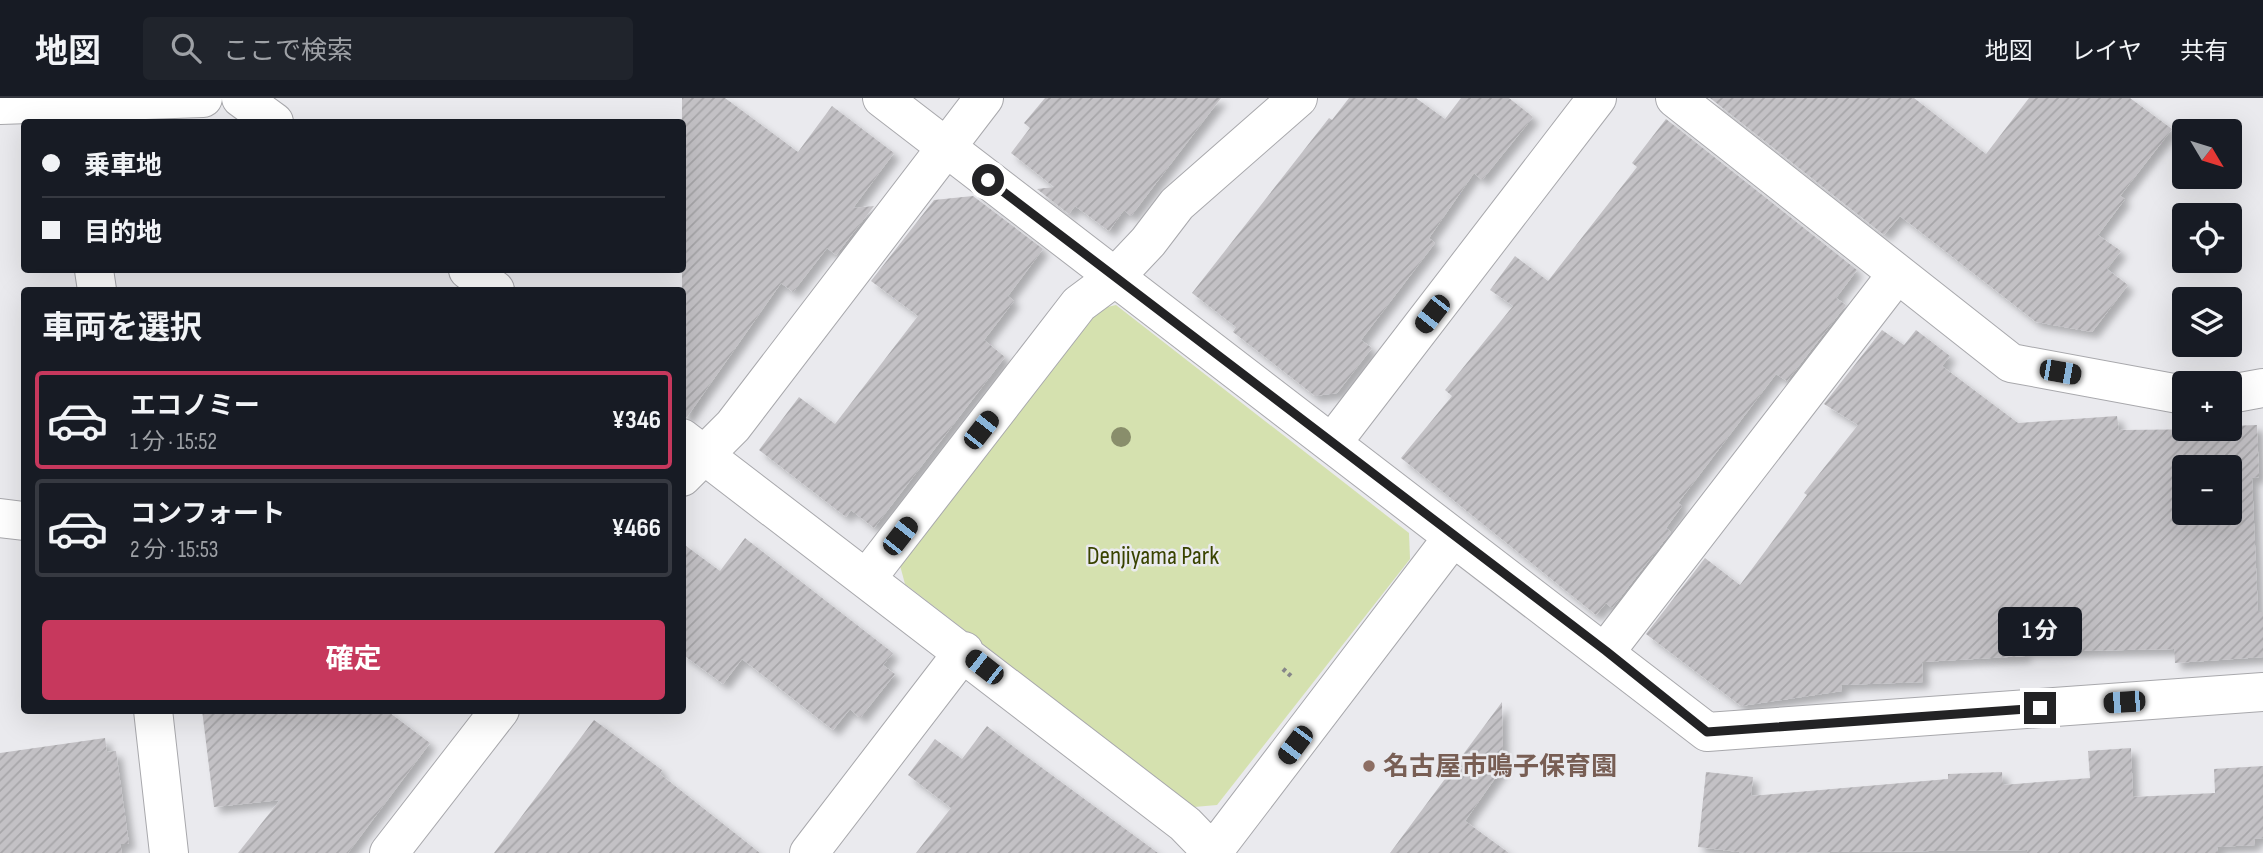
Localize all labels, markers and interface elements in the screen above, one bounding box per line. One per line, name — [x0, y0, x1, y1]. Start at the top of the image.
search box — [143, 17, 633, 80]
icon: search — [167, 29, 205, 67]
text: 地図 — [35, 32, 101, 72]
text: ここで検索 — [223, 36, 353, 67]
text: 地図 — [1985, 37, 2033, 66]
text: レイヤ — [2071, 37, 2142, 66]
text: 共有 — [2180, 37, 2228, 66]
north arrow — [2172, 119, 2242, 189]
map controls — [2172, 119, 2242, 525]
text: 乗車地 — [84, 151, 162, 182]
route start — [972, 164, 1004, 196]
button: locate — [2172, 203, 2242, 273]
text: 目的地 — [84, 218, 162, 249]
button: layers — [2172, 287, 2242, 357]
car — [1411, 291, 1454, 337]
text: 車両を選択 — [42, 309, 202, 348]
car — [2038, 358, 2083, 386]
button: + — [2172, 371, 2242, 441]
icon: car — [46, 389, 109, 452]
text: エコノミー — [130, 391, 260, 422]
text: ¥346 — [612, 405, 661, 436]
car — [960, 407, 1003, 453]
text: 1 分 · 15:52 — [130, 428, 217, 456]
button: − — [2172, 455, 2242, 525]
icon: car — [46, 497, 109, 560]
text: コンフォート — [130, 499, 285, 530]
text: ¥466 — [611, 513, 661, 544]
car — [879, 513, 922, 559]
text: 2 分 · 15:53 — [130, 536, 219, 564]
park label: Denjiyama Park — [1087, 541, 1219, 572]
callout: 1 分 — [1998, 606, 2082, 656]
text: 1 分 — [2022, 617, 2058, 645]
button: 確定 — [42, 620, 665, 700]
car — [961, 646, 1008, 688]
car — [2103, 690, 2146, 714]
route end — [2024, 692, 2056, 724]
car — [1274, 722, 1317, 768]
place label: 名古屋市鳴子保育園 — [1383, 752, 1617, 783]
marker: 名古屋市鳴子保育園 — [1361, 758, 1377, 774]

